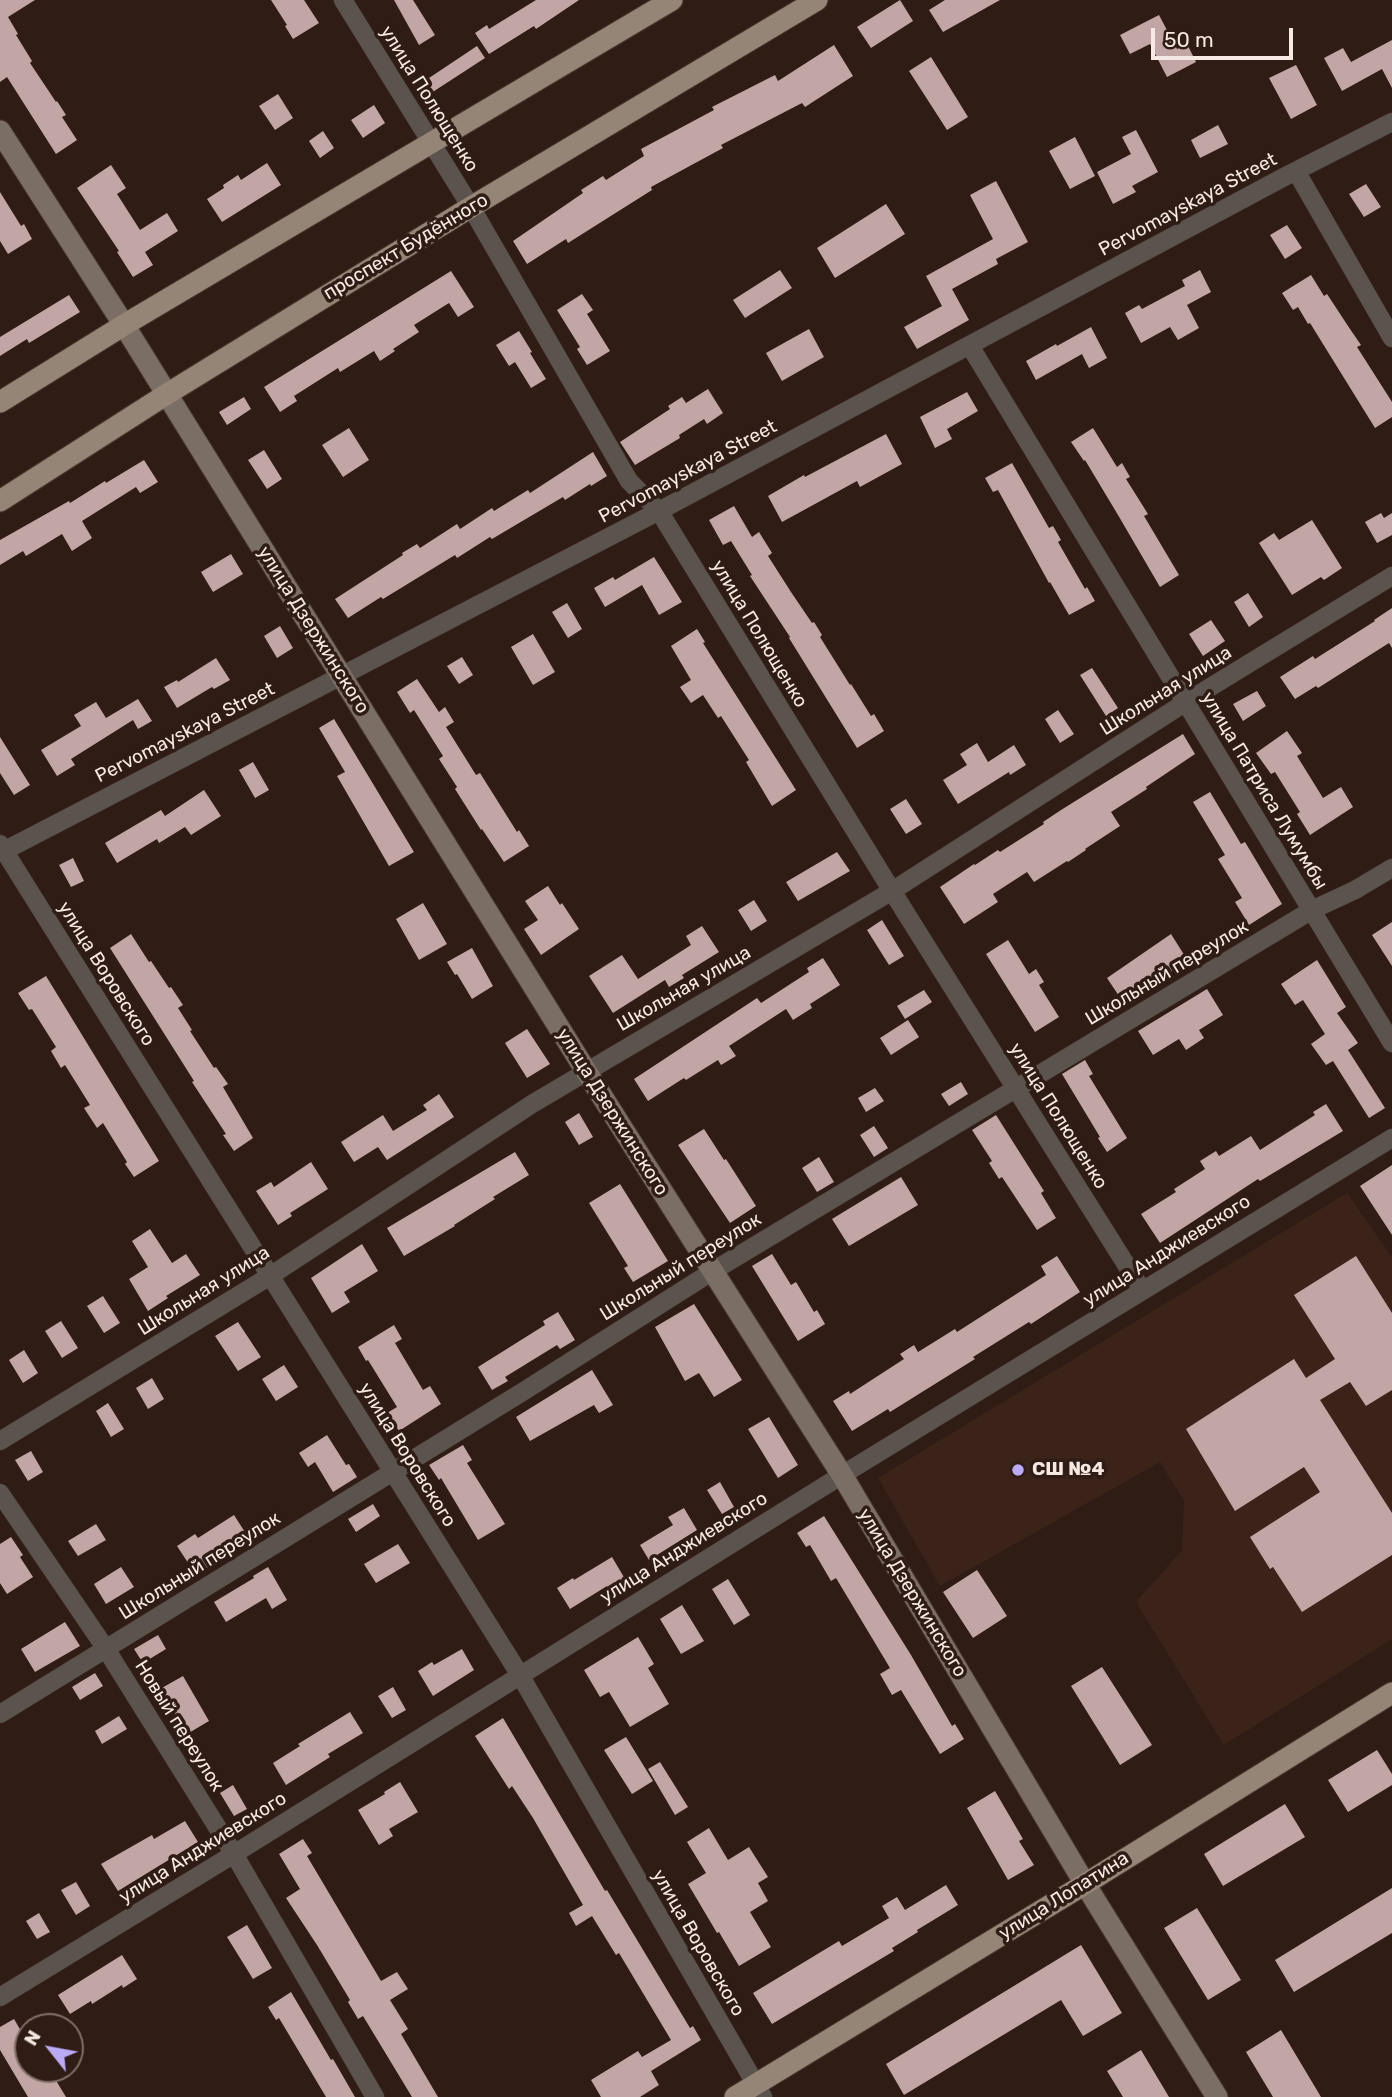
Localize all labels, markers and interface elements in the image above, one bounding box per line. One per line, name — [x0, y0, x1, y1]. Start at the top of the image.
scale bar — [1154, 14, 1296, 58]
street label: улица Полющенко — [375, 22, 483, 176]
text: 50 m — [1164, 27, 1214, 52]
street label: Pervomayskaya Street — [1095, 148, 1281, 262]
street label: проспект Будённого — [320, 189, 492, 305]
street label: Pervomayskaya Street — [595, 415, 781, 529]
street label: улица Дзержинского — [252, 542, 374, 718]
street label: улица Полющенко — [706, 556, 812, 712]
street label: Школьная улица — [1096, 641, 1236, 741]
street label: Pervomayskaya Street — [92, 678, 278, 788]
street label: улица Патриса Лумумбы — [1196, 688, 1332, 894]
street label: улица Воровского — [52, 898, 160, 1050]
street label: Школьный переулок — [1081, 915, 1253, 1031]
street label: Школьная улица — [613, 941, 755, 1037]
street label: улица Дзержинского — [551, 1024, 673, 1200]
street label: улица Полющенко — [1004, 1039, 1112, 1193]
street label: улица Анджиевского — [1079, 1190, 1255, 1312]
street label: Школьный переулок — [596, 1208, 766, 1326]
street label: Школьная улица — [134, 1241, 274, 1341]
street label: улица Воровского — [353, 1379, 461, 1531]
place label: СШ №4 — [1032, 1459, 1104, 1481]
marker: СШ №4 — [1010, 1462, 1026, 1478]
street label: улица Анджиевского — [596, 1487, 772, 1609]
street label: улица Дзержинского — [853, 1505, 971, 1681]
street label: Школьный переулок — [115, 1507, 285, 1625]
street label: Новый переулок — [130, 1656, 228, 1796]
street label: улица Анджиевского — [115, 1787, 291, 1909]
street label: улица Лопатина — [995, 1847, 1133, 1945]
street label: улица Воровского — [647, 1866, 749, 2020]
north arrow — [14, 2013, 84, 2083]
text: N — [19, 2026, 46, 2050]

